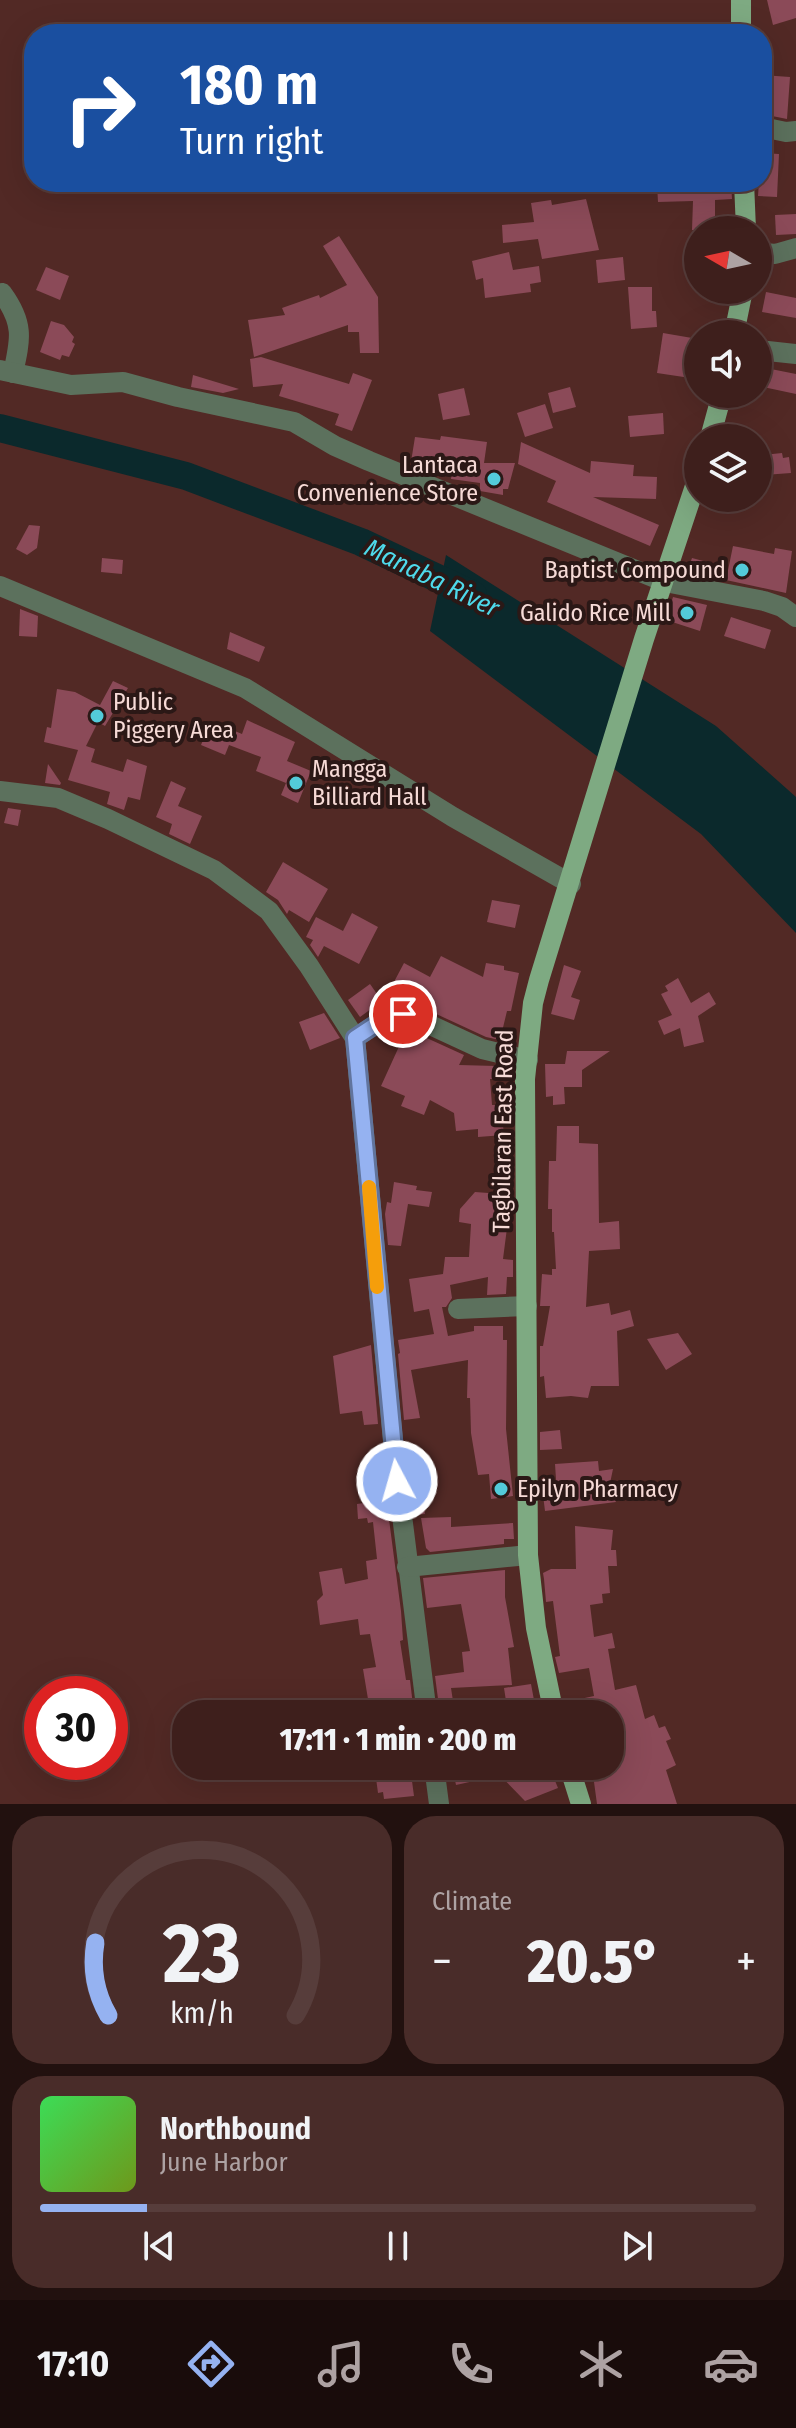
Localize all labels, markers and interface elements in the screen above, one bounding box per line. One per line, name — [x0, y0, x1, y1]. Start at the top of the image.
text: 180 m — [180, 52, 318, 119]
icon: right — [48, 56, 152, 160]
text: Turn right — [180, 120, 323, 164]
north arrow — [684, 216, 772, 304]
map controls — [684, 216, 772, 512]
button: sound — [684, 320, 772, 408]
button: layers — [684, 424, 772, 512]
place label: Lantaca Convenience Store — [297, 451, 478, 507]
marker: Lantaca Convenience Store — [485, 470, 503, 488]
water label: Manaba River — [360, 532, 505, 624]
place label: Baptist Compound — [544, 556, 726, 584]
marker: Baptist Compound — [733, 561, 751, 579]
place label: Galido Rice Mill — [520, 599, 671, 627]
marker: Galido Rice Mill — [678, 604, 696, 622]
place label: Public Piggery Area — [113, 688, 234, 744]
marker: Public Piggery Area — [88, 707, 106, 725]
place label: Mangga Billiard Hall — [312, 755, 427, 811]
marker: Mangga Billiard Hall — [287, 774, 305, 792]
pin — [369, 980, 437, 1048]
icon: arrive — [381, 992, 425, 1036]
street label: Tagbilaran East Road — [487, 1029, 519, 1233]
position arrow — [355, 1439, 439, 1523]
place label: Epilyn Pharmacy — [517, 1475, 678, 1503]
marker: Epilyn Pharmacy — [492, 1480, 510, 1498]
speed limit sign: 30 — [24, 1676, 128, 1780]
text: 17:11 · 1 min · 200 m — [280, 1722, 516, 1758]
text: Climate — [432, 1886, 512, 1917]
text: 23 — [162, 1904, 241, 2004]
text: 20.5° — [527, 1926, 661, 1998]
text: − — [432, 1935, 452, 1988]
text: + — [736, 1935, 756, 1988]
text: km/h — [170, 1996, 234, 2031]
text: Northbound — [160, 2111, 311, 2147]
text: June Harbor — [160, 2147, 288, 2178]
icon: previous — [137, 2224, 181, 2268]
icon: pause — [376, 2224, 420, 2268]
icon: next — [615, 2224, 659, 2268]
icon: directions — [183, 2336, 239, 2392]
icon: music — [313, 2336, 369, 2392]
icon: phone — [443, 2336, 499, 2392]
icon: climate — [573, 2336, 629, 2392]
icon: car — [703, 2336, 759, 2392]
text: 17:10 — [37, 2342, 109, 2386]

